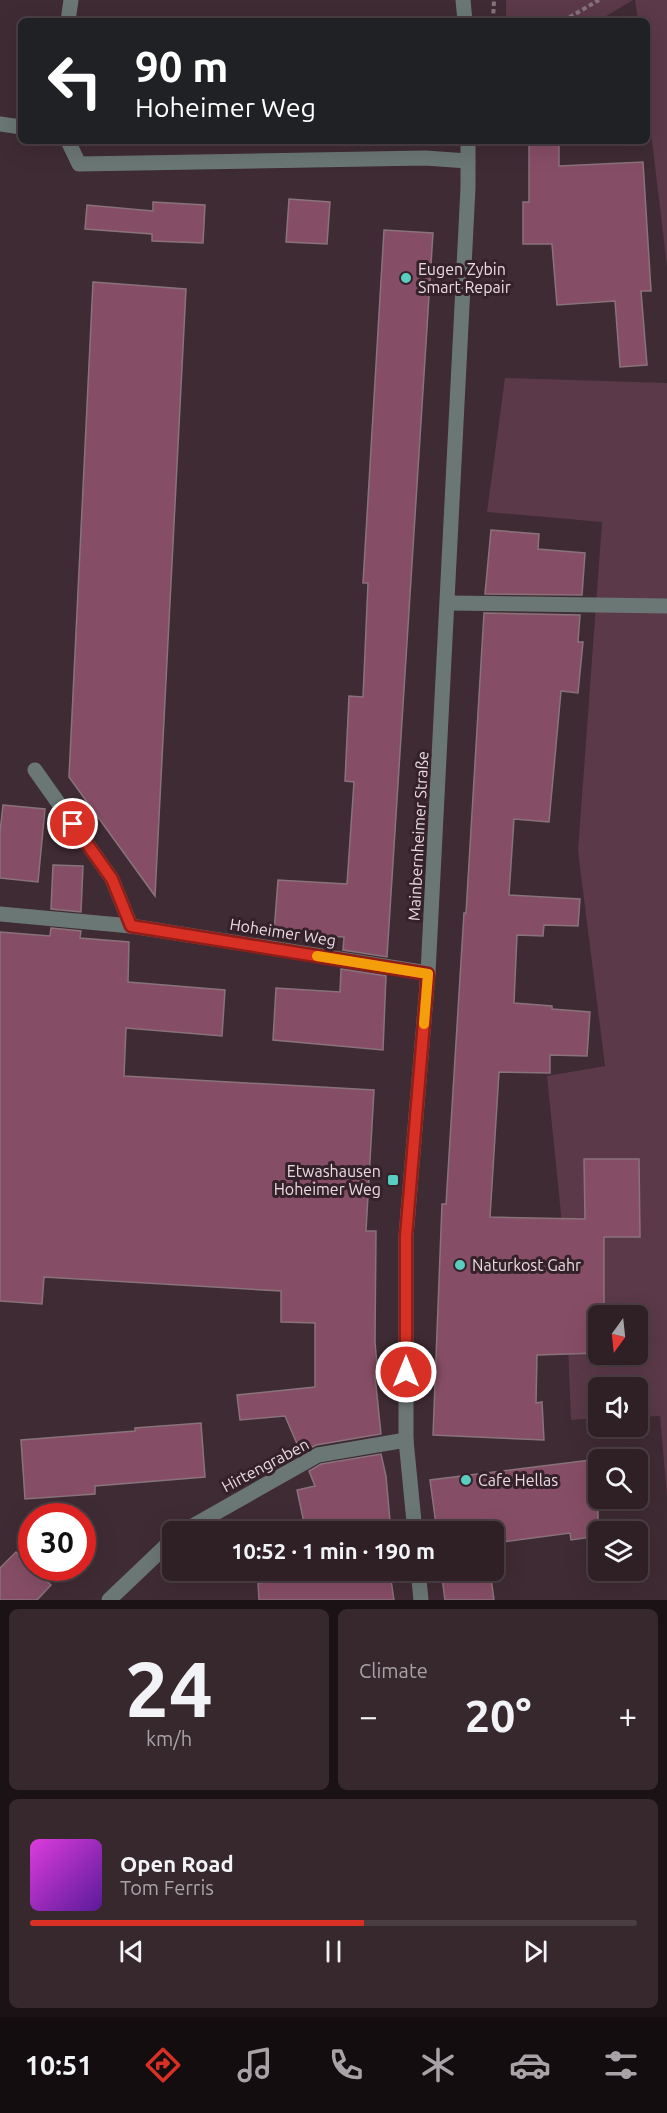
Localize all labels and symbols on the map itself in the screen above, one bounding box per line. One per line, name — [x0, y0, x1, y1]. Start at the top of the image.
place label: Eugen Zybin Smart Repair — [418, 260, 511, 296]
marker: Eugen Zybin Smart Repair — [399, 271, 413, 285]
street label: Mainbernheimer Straße — [405, 751, 431, 921]
pin — [47, 798, 98, 849]
street label: Hoheimer Weg — [229, 915, 337, 949]
place label: Etwashausen Hoheimer Weg — [274, 1162, 381, 1198]
marker: Etwashausen Hoheimer Weg — [386, 1173, 400, 1187]
place label: Naturkost Gahr — [472, 1256, 581, 1274]
marker: Naturkost Gahr — [453, 1258, 467, 1272]
north arrow — [588, 1305, 648, 1365]
position arrow — [374, 1340, 438, 1404]
street label: Hirtengraben — [218, 1434, 312, 1496]
place label: Cafe Hellas — [478, 1471, 558, 1489]
marker: Cafe Hellas — [459, 1473, 473, 1487]
speed limit sign: 30 — [18, 1503, 96, 1581]

